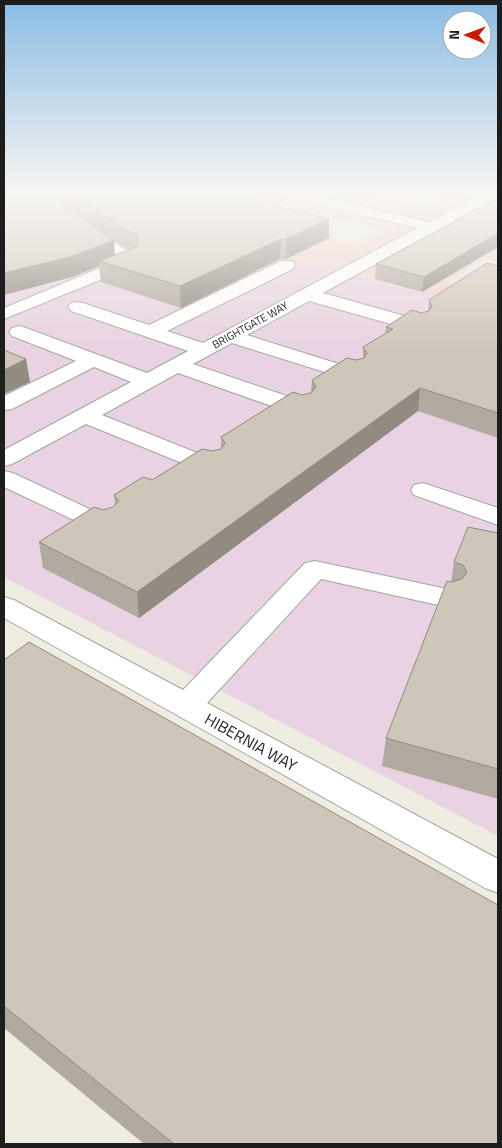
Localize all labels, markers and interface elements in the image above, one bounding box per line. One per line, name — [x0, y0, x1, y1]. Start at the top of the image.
north arrow — [442, 10, 492, 60]
text: N — [443, 30, 464, 40]
street label: BRIGHTGATE WAY — [209, 297, 291, 353]
street label: HIBERNIA WAY — [200, 707, 302, 777]

